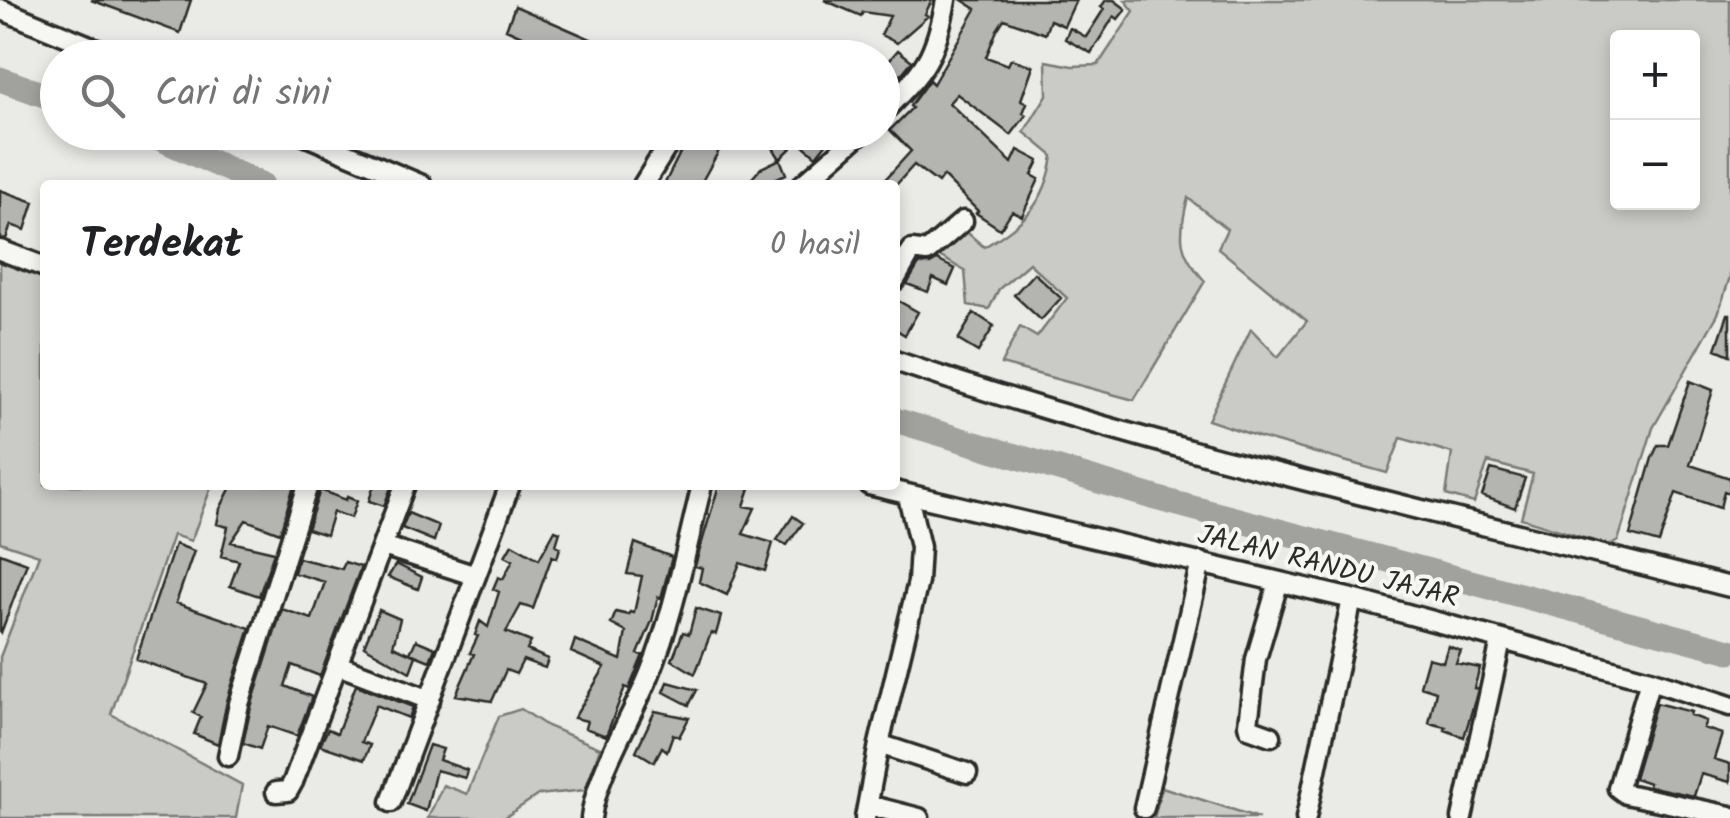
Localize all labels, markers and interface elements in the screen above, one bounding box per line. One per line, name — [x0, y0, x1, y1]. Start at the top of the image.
map controls — [1610, 30, 1700, 210]
button: + — [1610, 30, 1700, 120]
search box — [40, 40, 900, 150]
text: Cari di sini — [155, 65, 330, 125]
icon: search — [75, 68, 130, 123]
button: − — [1610, 120, 1700, 210]
text: Terdekat — [80, 212, 243, 279]
text: 0 hasil — [770, 220, 860, 271]
street label: JALAN RANDU JAJAR — [1193, 513, 1463, 621]

